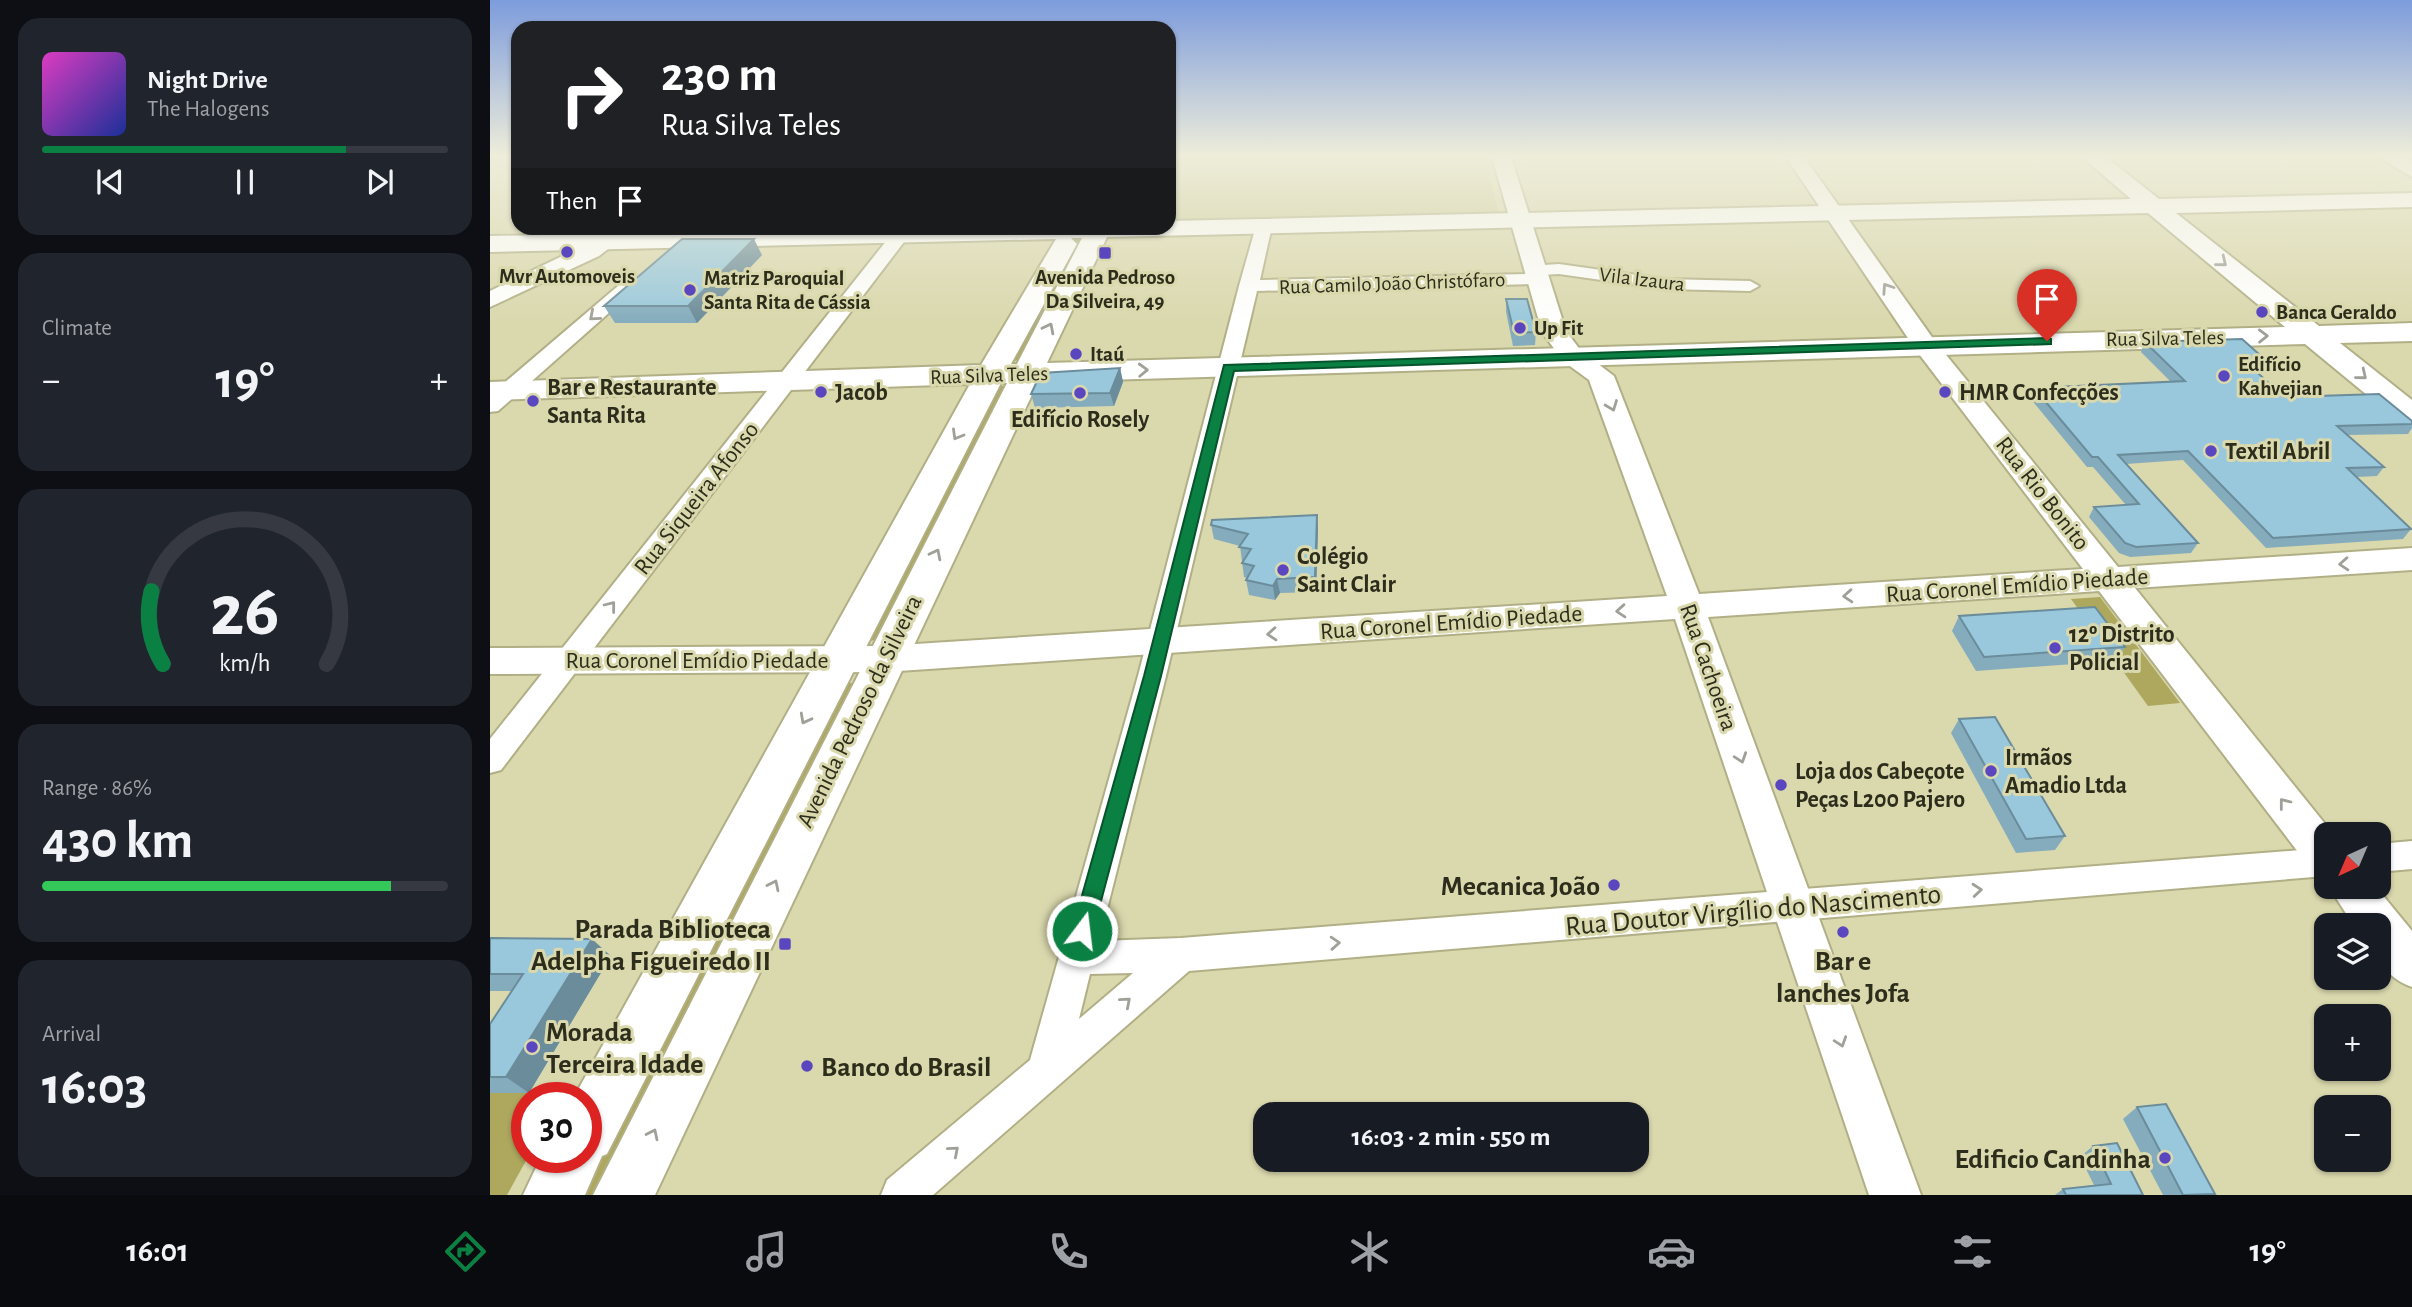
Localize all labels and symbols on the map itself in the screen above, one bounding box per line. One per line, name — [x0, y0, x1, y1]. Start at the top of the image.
marker: Mvr Automoveis — [559, 244, 575, 260]
marker: Avenida Pedroso Da Silveira, 49 — [1097, 245, 1113, 261]
one-way arrow — [2215, 253, 2227, 266]
street label: Vila Izaura — [1598, 264, 1686, 295]
place label: Mvr Automoveis — [499, 266, 635, 287]
place label: Avenida Pedroso Da Silveira, 49 — [1035, 267, 1175, 312]
place label: Matriz Paroquial Santa Rita de Cássia — [704, 268, 871, 313]
street label: Rua Camilo João Christófaro — [1278, 269, 1506, 298]
pin — [2017, 269, 2077, 341]
marker: Matriz Paroquial Santa Rita de Cássia — [682, 282, 698, 298]
one-way arrow — [1883, 283, 1895, 296]
place label: Banca Geraldo — [2276, 302, 2397, 323]
marker: Banca Geraldo — [2254, 304, 2270, 320]
one-way arrow — [589, 308, 602, 320]
place label: Up Fit — [1534, 318, 1583, 339]
marker: Up Fit — [1512, 320, 1528, 336]
one-way arrow — [1041, 323, 1055, 335]
street label: Rua Silva Teles — [2106, 327, 2224, 350]
one-way arrow — [2258, 328, 2268, 344]
place label: Itaú — [1090, 344, 1124, 365]
marker: Itaú — [1068, 346, 1084, 362]
place label: Edifício Kahvejian — [2238, 354, 2323, 399]
street label: Rua Silva Teles — [930, 363, 1048, 388]
one-way arrow — [1138, 363, 1149, 378]
one-way arrow — [2355, 367, 2367, 380]
marker: Edifício Kahvejian — [2216, 368, 2232, 384]
place label: Bar e Restaurante Santa Rita — [547, 376, 717, 428]
place label: Jacob — [835, 381, 888, 405]
place label: HMR Confecções — [1959, 381, 2119, 405]
marker: Jacob — [813, 384, 829, 400]
marker: HMR Confecções — [1937, 384, 1953, 400]
marker: Edifício Rosely — [1072, 385, 1088, 401]
marker: Bar e Restaurante Santa Rita — [525, 393, 541, 409]
one-way arrow — [1604, 400, 1618, 412]
place label: Edifício Rosely — [1011, 408, 1150, 432]
street label: Rua Siqueira Afonso — [630, 418, 764, 579]
one-way arrow — [952, 427, 965, 440]
street label: Rua Rio Bonito — [1991, 432, 2094, 555]
place label: Textil Abril — [2225, 440, 2330, 464]
marker: Textil Abril — [2203, 443, 2219, 459]
place label: Colégio Saint Clair — [1297, 545, 1396, 597]
one-way arrow — [928, 549, 942, 561]
one-way arrow — [2338, 556, 2349, 571]
marker: Colégio Saint Clair — [1275, 562, 1291, 578]
street label: Rua Coronel Emídio Piedade — [1885, 565, 2149, 607]
one-way arrow — [1842, 588, 1853, 603]
street label: Avenida Pedroso da Silveira — [793, 592, 927, 831]
street label: Rua Cachoeira — [1675, 601, 1741, 734]
one-way arrow — [603, 602, 615, 615]
street label: Rua Coronel Emídio Piedade — [1319, 602, 1583, 644]
one-way arrow — [1615, 603, 1626, 618]
place label: 12º Distrito Policial — [2069, 623, 2175, 675]
one-way arrow — [1266, 626, 1277, 641]
marker: 12º Distrito Policial — [2047, 640, 2063, 656]
street label: Rua Coronel Emídio Piedade — [566, 649, 828, 673]
one-way arrow — [800, 712, 814, 725]
place label: Irmãos Amadio Ltda — [2005, 746, 2127, 798]
one-way arrow — [1733, 751, 1747, 763]
place label: Loja dos Cabeçote Peças L200 Pajero — [1795, 760, 1965, 812]
marker: Irmãos Amadio Ltda — [1983, 763, 1999, 779]
marker: Loja dos Cabeçote Peças L200 Pajero — [1773, 777, 1789, 793]
one-way arrow — [2279, 798, 2292, 810]
north arrow — [2314, 822, 2390, 900]
place label: Mecanica João — [1441, 873, 1600, 901]
marker: Mecanica João — [1606, 877, 1622, 893]
one-way arrow — [765, 880, 779, 892]
street label: Rua Doutor Virgílio do Nascimento — [1564, 881, 1942, 941]
one-way arrow — [1972, 883, 1983, 898]
position arrow — [1045, 894, 1119, 968]
place label: Parada Biblioteca Adelpha Figueiredo II — [531, 916, 771, 976]
marker: Bar e lanches Jofa — [1835, 924, 1851, 940]
marker: Parada Biblioteca Adelpha Figueiredo II — [777, 936, 793, 952]
one-way arrow — [1330, 936, 1341, 951]
place label: Bar e lanches Jofa — [1776, 948, 1910, 1008]
one-way arrow — [1118, 998, 1131, 1010]
place label: Morada Terceira Idade — [546, 1019, 704, 1079]
one-way arrow — [1833, 1035, 1847, 1047]
marker: Morada Terceira Idade — [524, 1039, 540, 1055]
place label: Banco do Brasil — [821, 1054, 991, 1082]
marker: Banco do Brasil — [799, 1058, 815, 1074]
speed limit sign: 30 — [511, 1082, 602, 1173]
one-way arrow — [644, 1129, 658, 1141]
place label: Edificio Candinha — [1954, 1146, 2151, 1174]
one-way arrow — [945, 1147, 958, 1159]
marker: Edificio Candinha — [2157, 1150, 2173, 1166]

